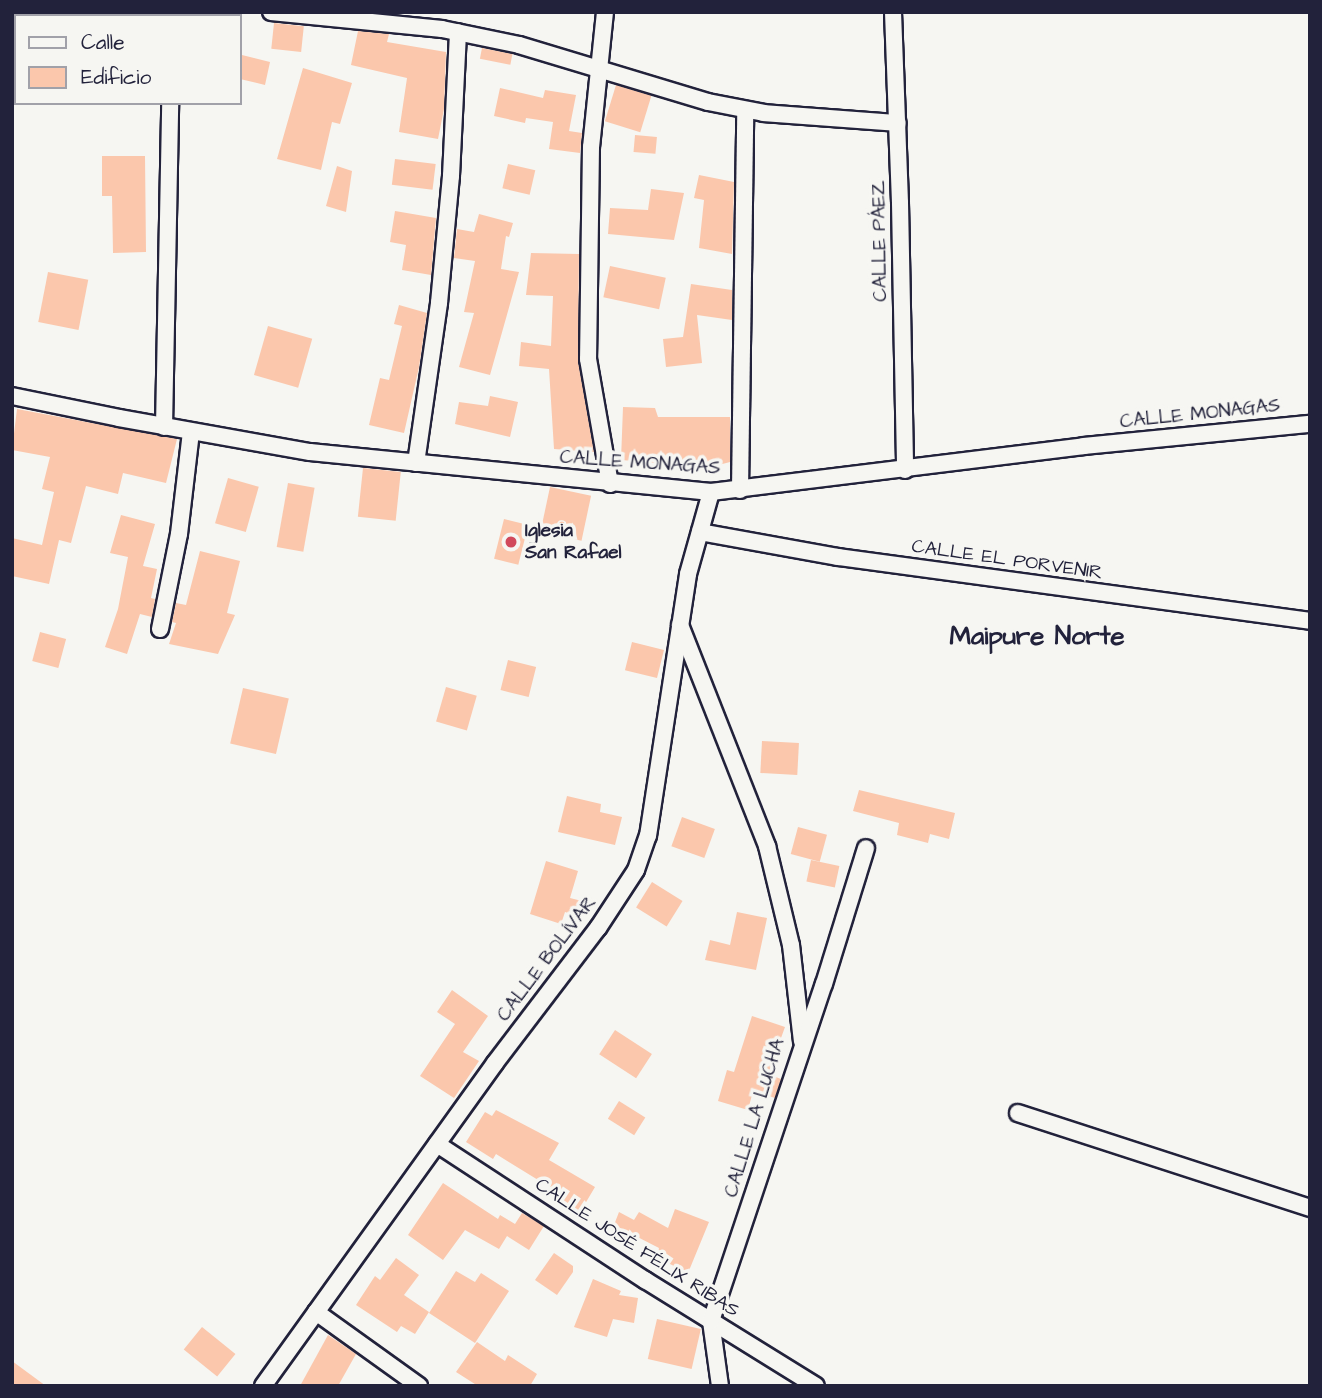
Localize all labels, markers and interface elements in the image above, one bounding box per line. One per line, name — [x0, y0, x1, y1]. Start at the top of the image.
legend — [14, 14, 242, 105]
text: Calle — [81, 28, 125, 57]
text: Edificio — [81, 63, 151, 92]
street label: CALLE PÁEZ — [868, 180, 892, 302]
street label: CALLE MONAGAS — [1119, 394, 1281, 434]
street label: CALLE MONAGAS — [559, 446, 721, 480]
place label: Iglesia San Rafael — [525, 520, 621, 564]
marker: Iglesia San Rafael — [503, 534, 519, 550]
street label: CALLE EL PORVENIR — [910, 535, 1104, 585]
district label: Maipure Norte — [949, 621, 1125, 653]
street label: CALLE BOLÍVAR — [493, 892, 601, 1026]
street label: CALLE LA LUCHA — [720, 1036, 790, 1200]
street label: CALLE JOSÉ FÉLIX RIBAS — [531, 1174, 743, 1322]

